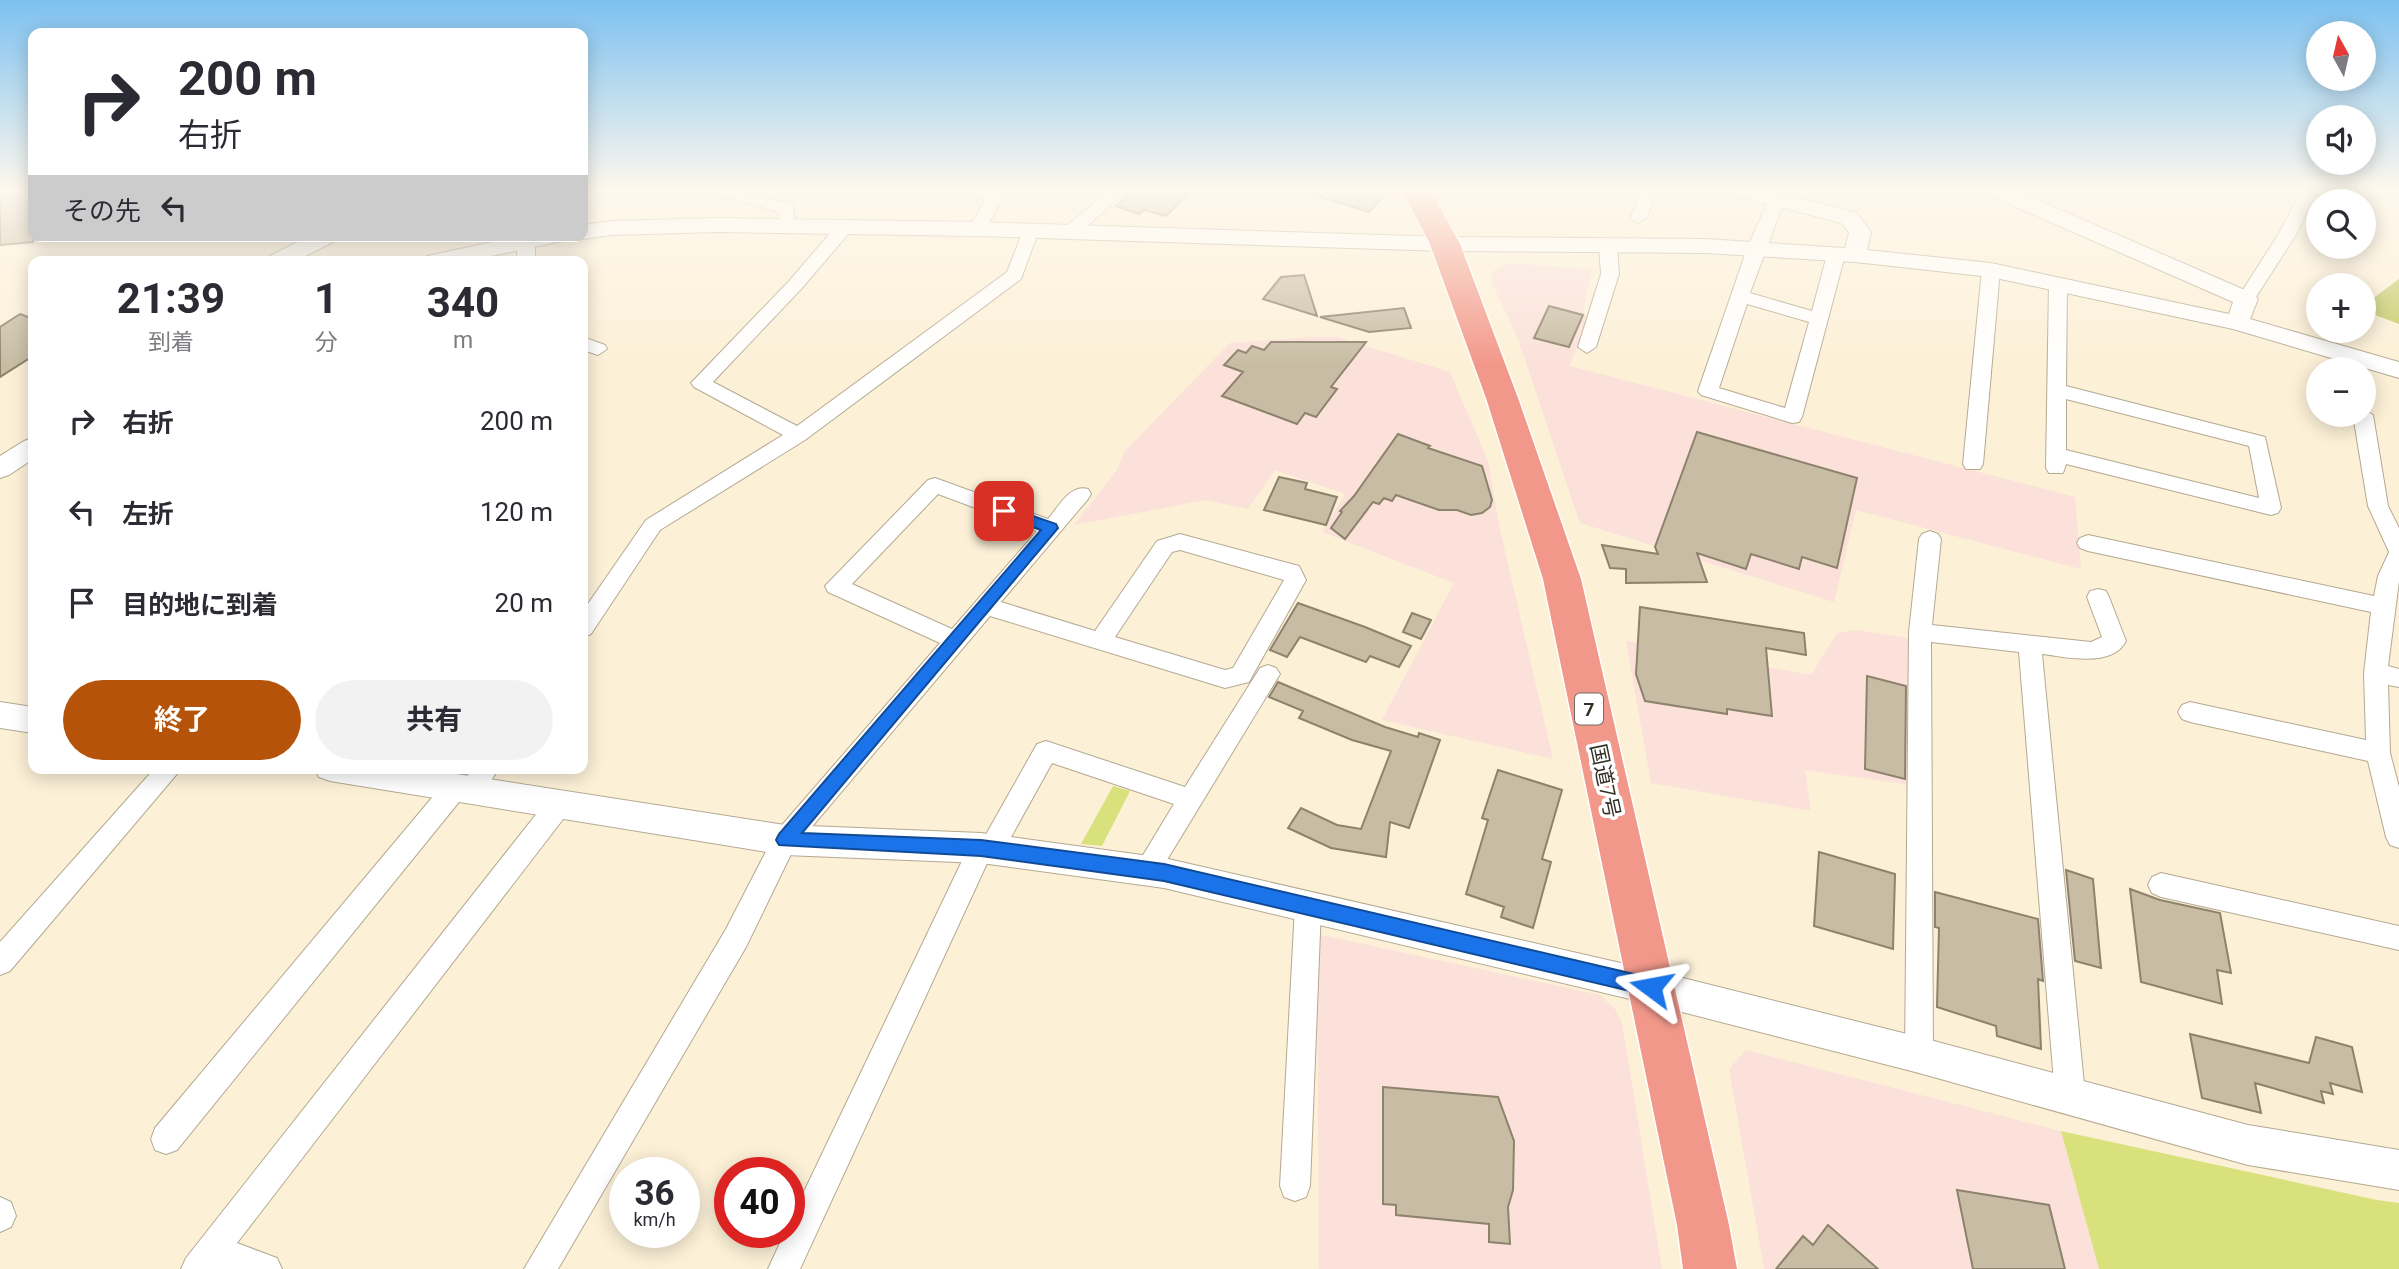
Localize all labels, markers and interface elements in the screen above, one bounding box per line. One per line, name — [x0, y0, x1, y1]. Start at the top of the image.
north arrow — [2306, 21, 2376, 91]
map controls — [2306, 21, 2376, 427]
text: 200 m — [178, 50, 317, 107]
icon: right — [63, 56, 154, 147]
button: sound — [2306, 105, 2376, 175]
text: 右折 — [178, 116, 242, 154]
icon: left — [155, 189, 193, 227]
button: search — [2306, 189, 2376, 259]
text: その先 — [63, 196, 141, 226]
button: + — [2306, 273, 2376, 343]
text: 21:39 — [117, 274, 225, 323]
text: 1 — [314, 274, 338, 323]
text: 340 — [427, 278, 499, 327]
text: m — [453, 327, 473, 354]
text: 到着 — [148, 329, 194, 356]
text: 分 — [314, 329, 337, 356]
button: − — [2306, 357, 2376, 427]
icon: right — [63, 402, 101, 440]
text: 200 m — [480, 406, 553, 436]
text: 右折 — [122, 408, 174, 438]
pin — [974, 481, 1034, 541]
icon: arrive — [985, 492, 1023, 530]
icon: left — [63, 493, 101, 531]
text: 120 m — [480, 497, 553, 527]
text: 左折 — [122, 499, 174, 529]
icon: arrive — [63, 584, 101, 622]
text: 20 m — [495, 588, 553, 618]
text: 目的地に到着 — [122, 590, 278, 620]
button: 終了 — [63, 680, 301, 760]
button: 共有 — [315, 680, 553, 760]
road number: 7 — [1575, 694, 1603, 724]
street label: 国道7号 — [1585, 742, 1625, 820]
position arrow — [1614, 950, 1688, 1024]
speed limit sign: 40 — [714, 1157, 805, 1248]
text: 36 — [634, 1173, 675, 1214]
text: km/h — [633, 1209, 676, 1230]

